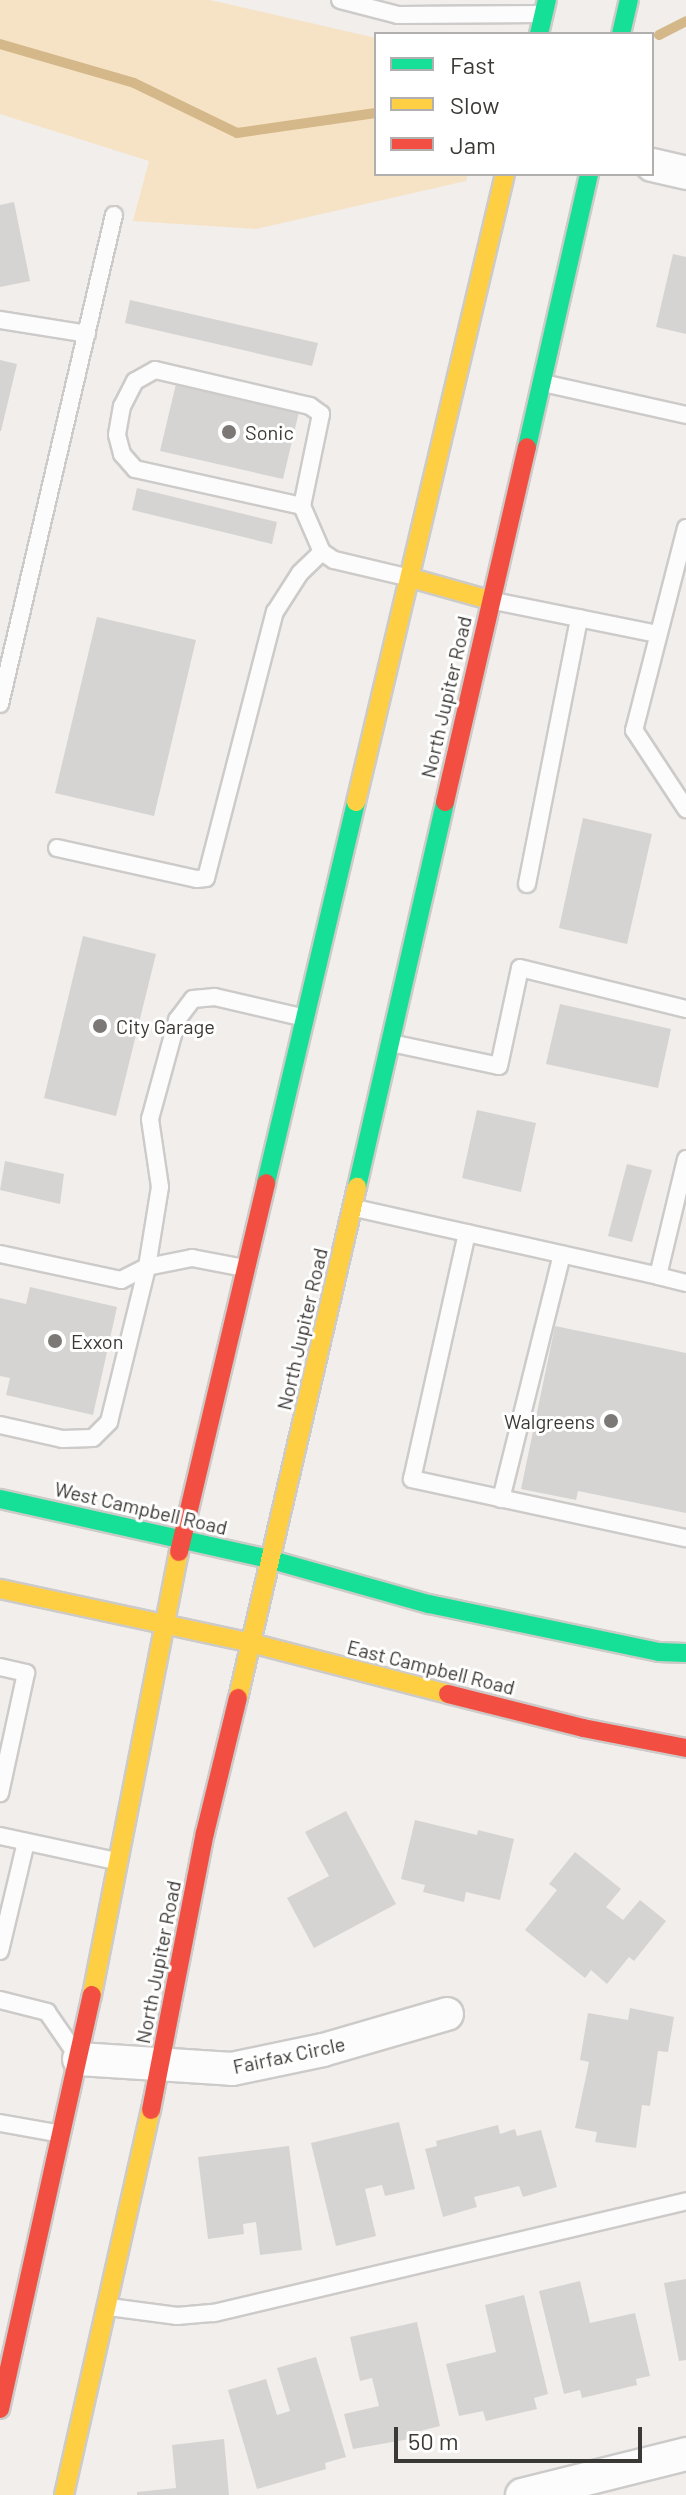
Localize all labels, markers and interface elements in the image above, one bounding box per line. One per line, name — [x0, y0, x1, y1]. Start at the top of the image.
legend — [374, 32, 654, 176]
text: Fast — [450, 50, 495, 79]
text: Slow — [450, 90, 499, 119]
text: Jam — [450, 130, 496, 159]
place label: Sonic — [245, 420, 294, 444]
marker: Sonic — [220, 423, 238, 441]
street label: North Jupiter Road — [416, 614, 476, 780]
place label: City Garage — [116, 1014, 215, 1038]
marker: City Garage — [91, 1017, 109, 1035]
street label: North Jupiter Road — [272, 1246, 332, 1412]
place label: Exxon — [71, 1329, 123, 1353]
marker: Exxon — [46, 1332, 64, 1350]
place label: Walgreens — [504, 1409, 595, 1433]
marker: Walgreens — [602, 1412, 620, 1430]
street label: West Campbell Road — [52, 1476, 230, 1540]
street label: East Campbell Road — [345, 1635, 517, 1699]
street label: North Jupiter Road — [130, 1878, 186, 2046]
street label: Fairfax Circle — [231, 2031, 347, 2079]
scale bar — [398, 2411, 646, 2461]
text: 50 m — [408, 2426, 459, 2455]

